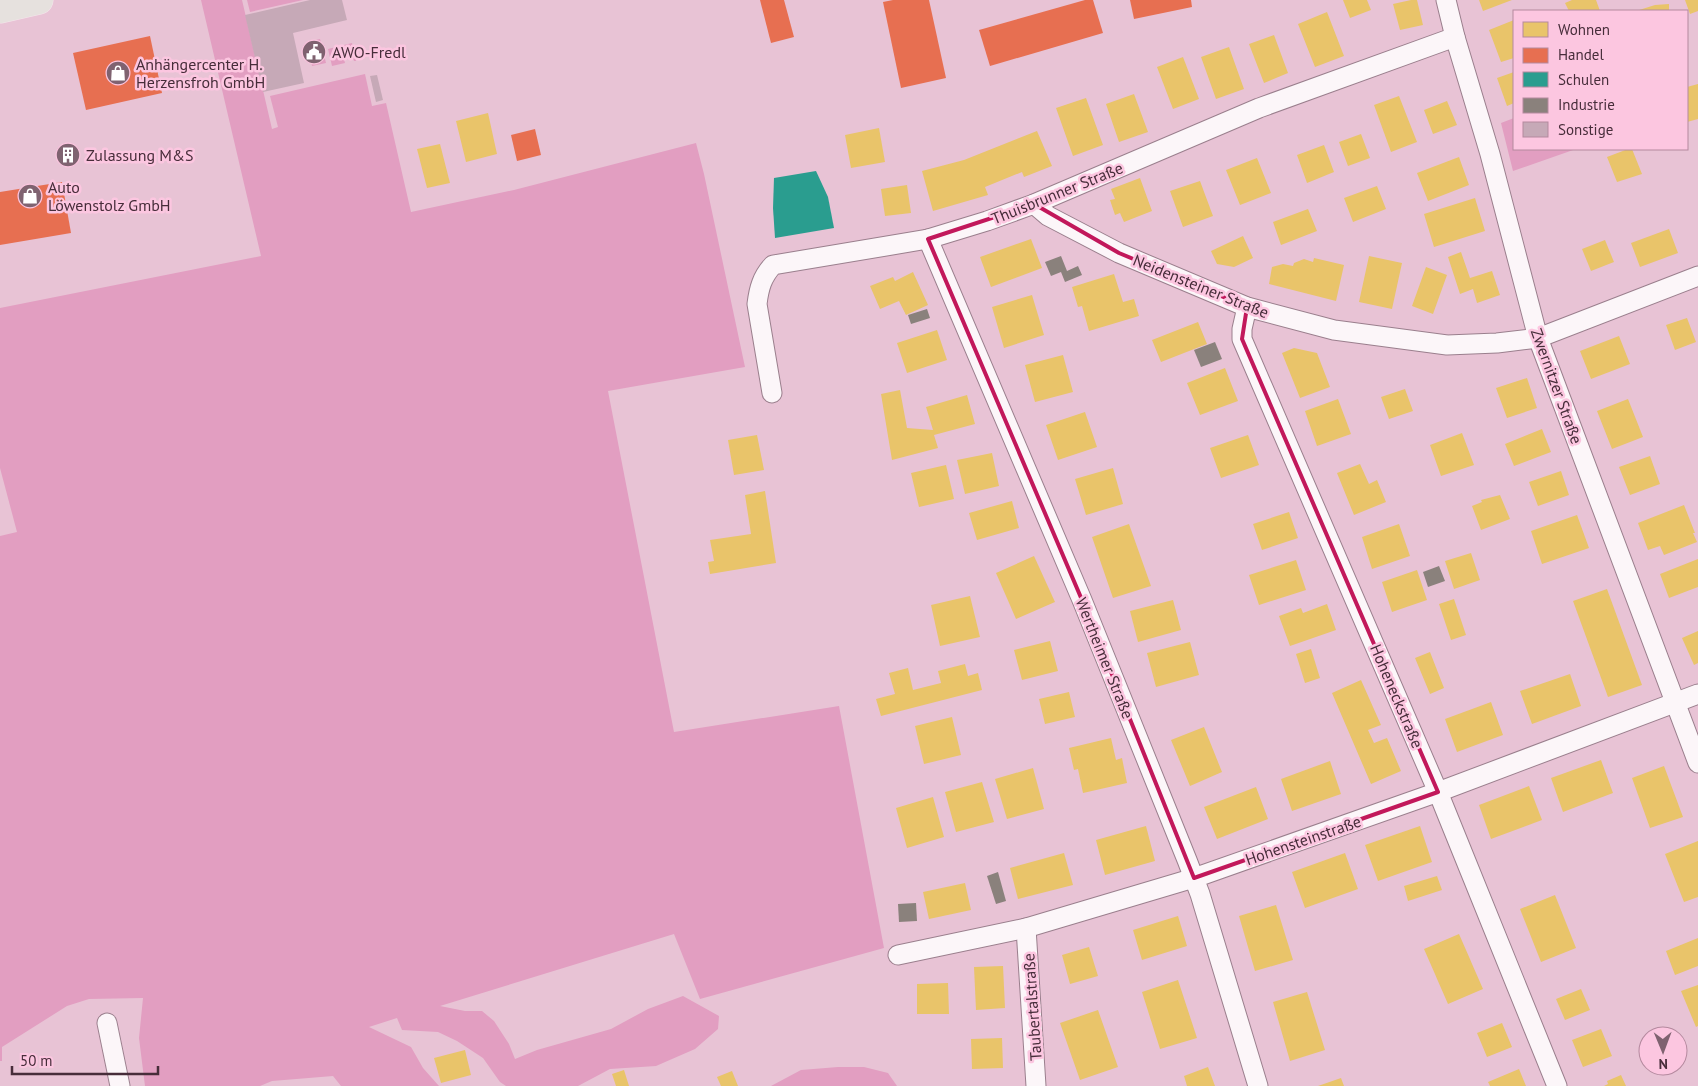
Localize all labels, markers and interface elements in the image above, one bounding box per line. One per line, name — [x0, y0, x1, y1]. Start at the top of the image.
legend — [1513, 10, 1688, 150]
text: Wohnen — [1558, 20, 1610, 39]
public building icon: AWO-Fredl — [301, 39, 327, 65]
place label: AWO-Fredl — [332, 42, 406, 62]
text: Handel — [1558, 45, 1604, 64]
place label: Anhängercenter H. Herzensfroh GmbH — [136, 54, 265, 92]
shop icon: Anhängercenter H. Herzensfroh GmbH — [105, 60, 131, 86]
text: Schulen — [1558, 70, 1609, 89]
text: Industrie — [1558, 95, 1615, 114]
text: Sonstige — [1558, 120, 1613, 139]
building icon: Zulassung M&S — [55, 142, 81, 168]
place label: Zulassung M&S — [86, 145, 194, 165]
street label: Thuisbrunner Straße — [988, 157, 1126, 229]
place label: Auto Löwenstolz GmbH — [48, 177, 171, 215]
shop icon: Auto Löwenstolz GmbH — [17, 183, 43, 209]
street label: Neidensteiner Straße — [1130, 250, 1272, 322]
street label: Zwernitzer Straße — [1527, 326, 1587, 446]
street label: Wertheimer Straße — [1072, 594, 1138, 722]
street label: Hoheneckstraße — [1366, 641, 1428, 751]
street label: Hohensteinstraße — [1242, 811, 1364, 869]
street label: Taubertalstraße — [1018, 953, 1046, 1061]
north arrow — [1638, 1026, 1688, 1076]
scale bar — [12, 1044, 159, 1076]
text: 50 m — [20, 1051, 53, 1070]
text: N — [1658, 1055, 1668, 1073]

